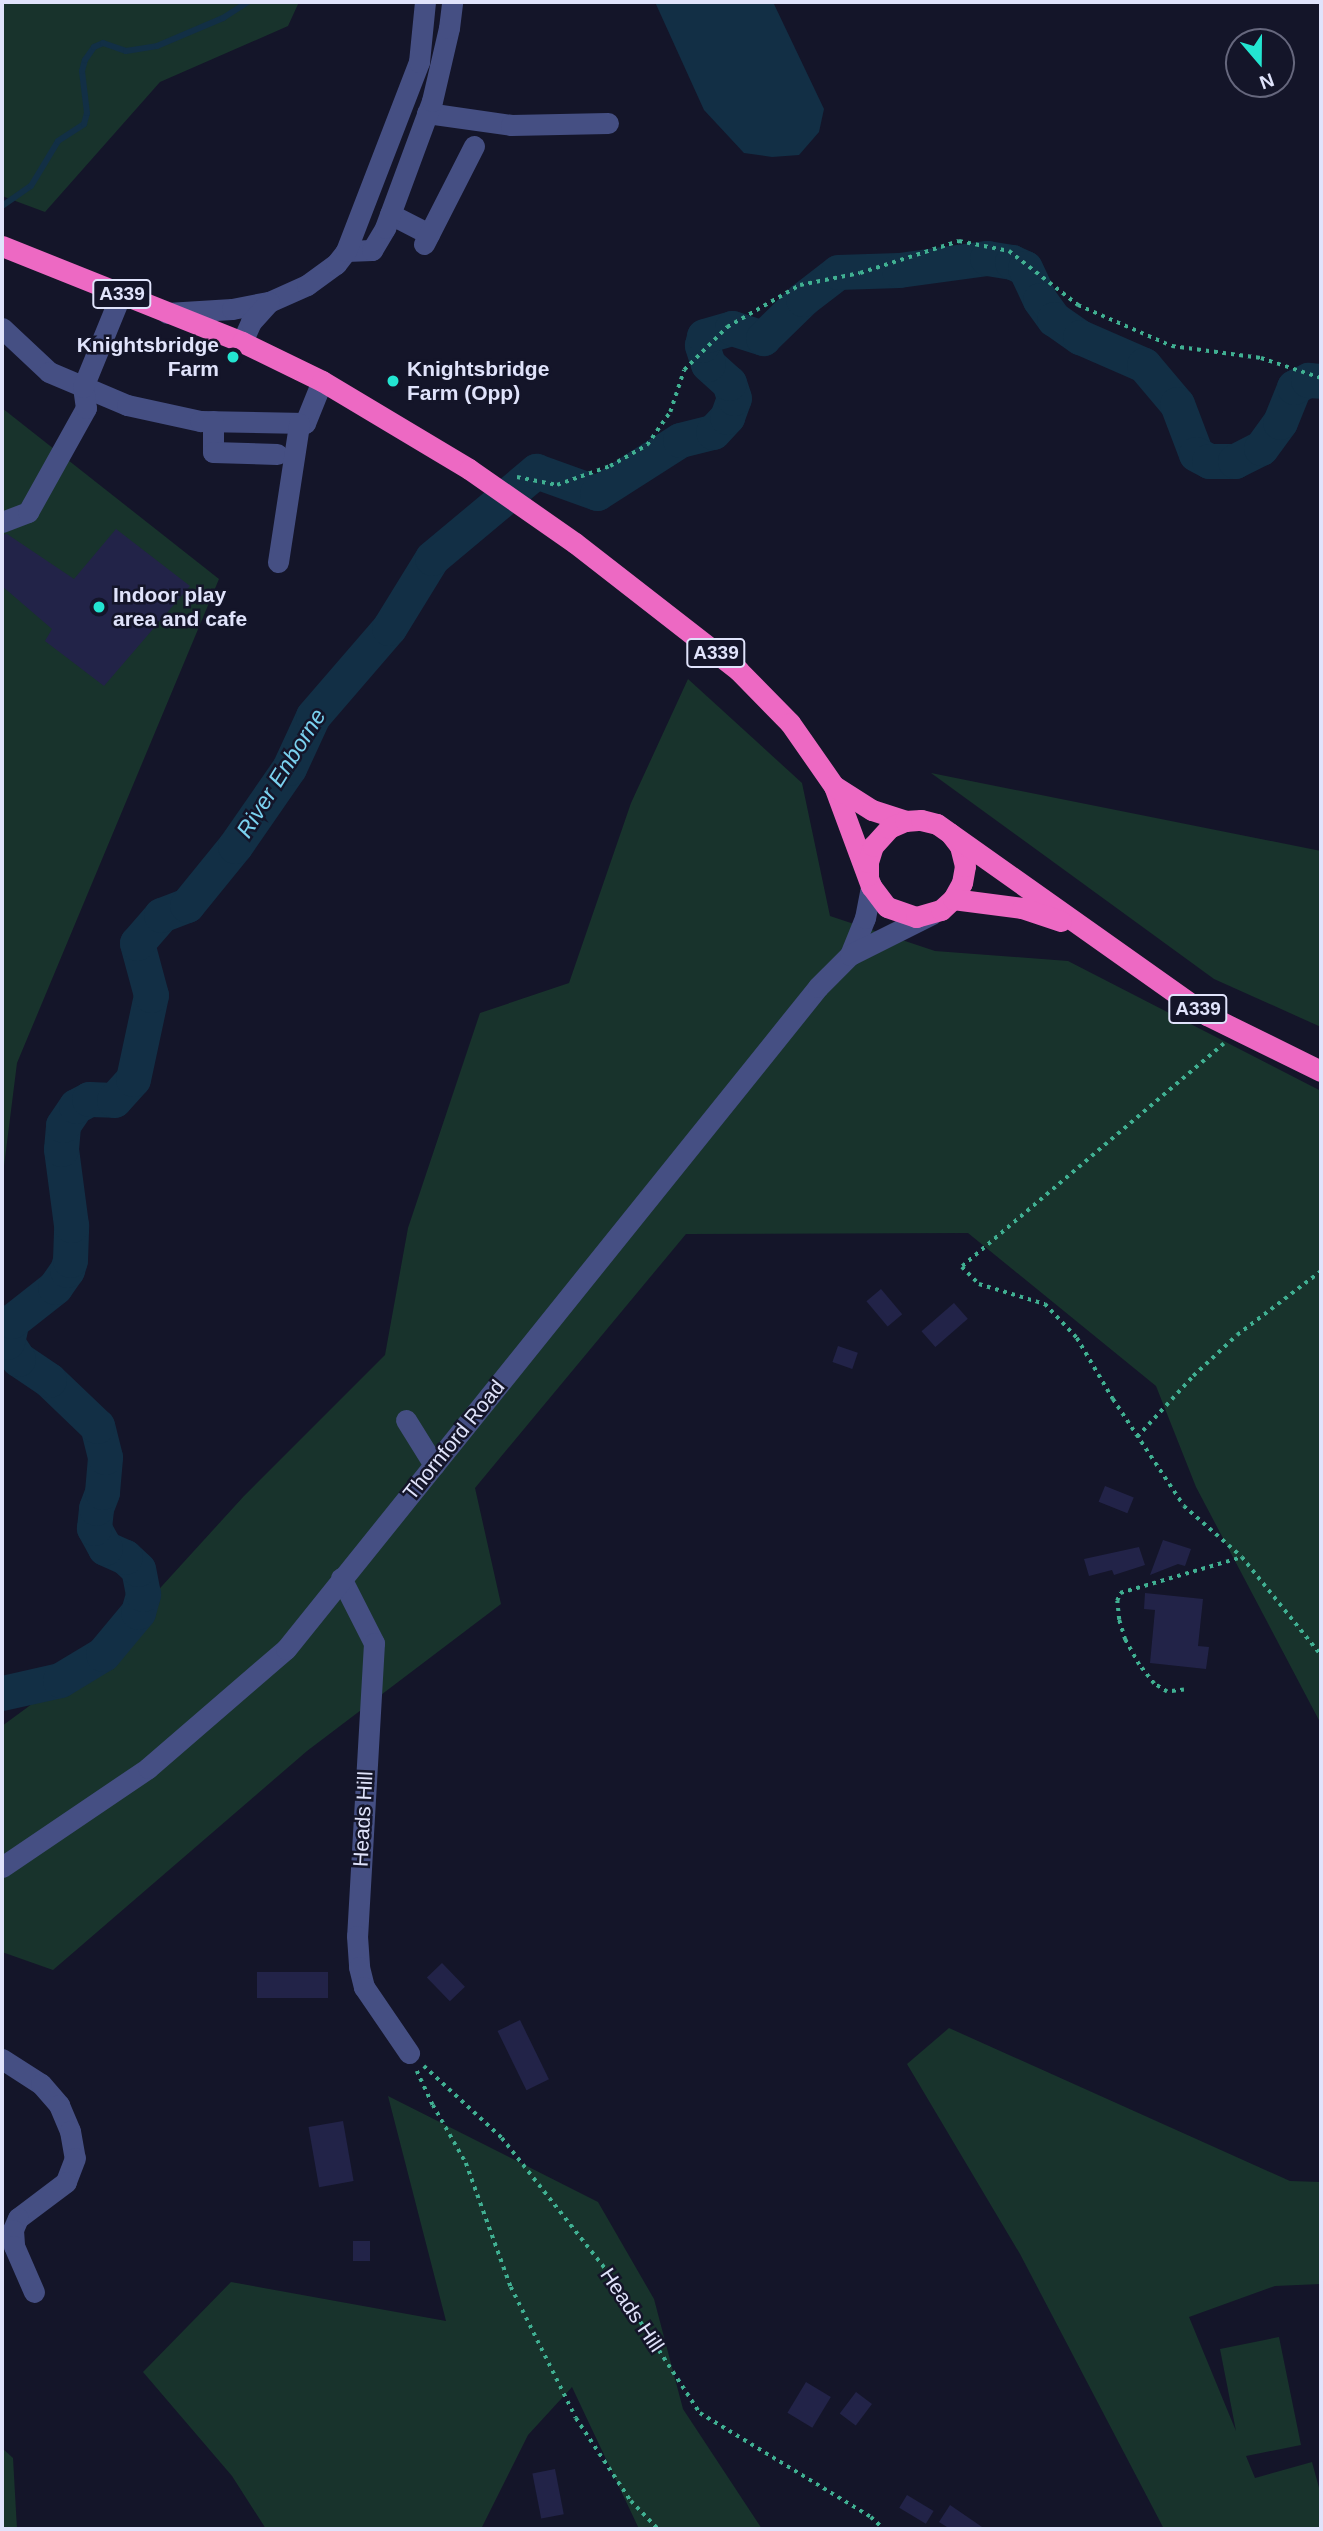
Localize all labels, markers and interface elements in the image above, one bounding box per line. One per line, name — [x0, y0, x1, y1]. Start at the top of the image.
north arrow — [1225, 28, 1295, 98]
text: N — [1257, 69, 1277, 94]
road number: A339 — [92, 278, 152, 310]
place label: Knightsbridge Farm — [77, 332, 219, 382]
marker: Knightsbridge Farm — [225, 349, 241, 365]
place label: Knightsbridge Farm (Opp) — [407, 356, 549, 406]
marker: Knightsbridge Farm (Opp) — [385, 373, 401, 389]
place label: Indoor play area and cafe — [113, 582, 247, 632]
marker: Indoor play area and cafe — [91, 599, 107, 615]
road number: A339 — [686, 638, 746, 668]
water label: River Enborne — [230, 703, 332, 843]
road number: A339 — [1168, 993, 1228, 1024]
street label: Thornford Road — [398, 1375, 510, 1505]
street label: Heads Hill — [348, 1771, 378, 1867]
street label: Heads Hill — [595, 2263, 669, 2357]

